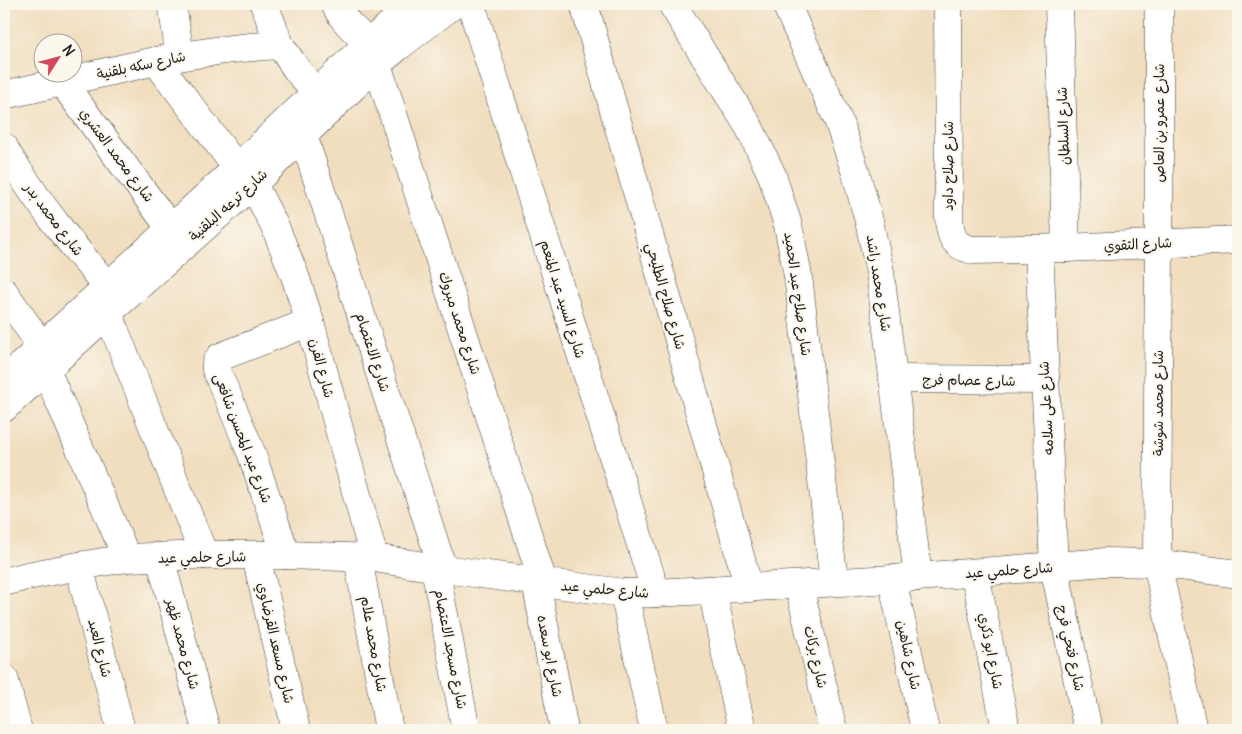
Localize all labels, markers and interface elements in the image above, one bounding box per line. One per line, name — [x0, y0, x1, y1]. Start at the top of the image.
north arrow — [32, 32, 82, 82]
text: N — [58, 41, 79, 60]
street label: شارع سكه بلقنية — [95, 47, 187, 84]
street label: شارع عمرو بن العاص — [1150, 64, 1169, 182]
street label: شارع السلطان — [1053, 86, 1074, 166]
street label: شارع محمد العشري — [74, 104, 158, 207]
street label: شارع صلاح داود — [939, 121, 958, 211]
street label: شارع ترعه البلقنية — [185, 165, 272, 246]
street label: شارع محمد بدر — [19, 178, 87, 260]
street label: شارع صلاح عبد الحميد — [779, 231, 816, 357]
street label: شارع محمد راشد — [861, 233, 896, 333]
street label: شارع التقوي — [1103, 233, 1173, 257]
street label: شارع السيد عبد المنعم — [535, 238, 590, 361]
street label: شارع صلاح الطليحي — [638, 240, 690, 353]
street label: شارع محمد مبروك — [434, 269, 485, 377]
street label: شارع الاعتصام — [350, 310, 394, 395]
street label: شارع الفرن — [304, 336, 339, 400]
street label: شارع محمد شوشة — [1149, 350, 1168, 456]
street label: شارع على سلامه — [1035, 361, 1058, 455]
street label: شارع عبد المحسن شافعى — [209, 370, 276, 506]
street label: شارع عصام فرج — [922, 370, 1016, 392]
street label: شارع حلمي عيد — [158, 547, 246, 571]
street label: شارع حلمي عيد — [964, 558, 1054, 586]
street label: شارع حلمي عيد — [560, 576, 650, 606]
street label: شارع مسعد القرضاوي — [251, 581, 299, 706]
street label: شارع مسجد الاعتصام — [429, 587, 472, 711]
street label: شارع محمد علام — [355, 595, 391, 694]
street label: شارع محمد ظهر — [161, 596, 204, 691]
street label: شارع فتحي فرج — [1049, 603, 1089, 694]
street label: شارع ابو ذكري — [973, 611, 1007, 691]
street label: شارع ابو سعده — [532, 613, 567, 699]
street label: شارع العبد — [83, 617, 116, 679]
street label: شارع شاهين — [892, 618, 925, 692]
street label: شارع بركات — [799, 624, 832, 690]

